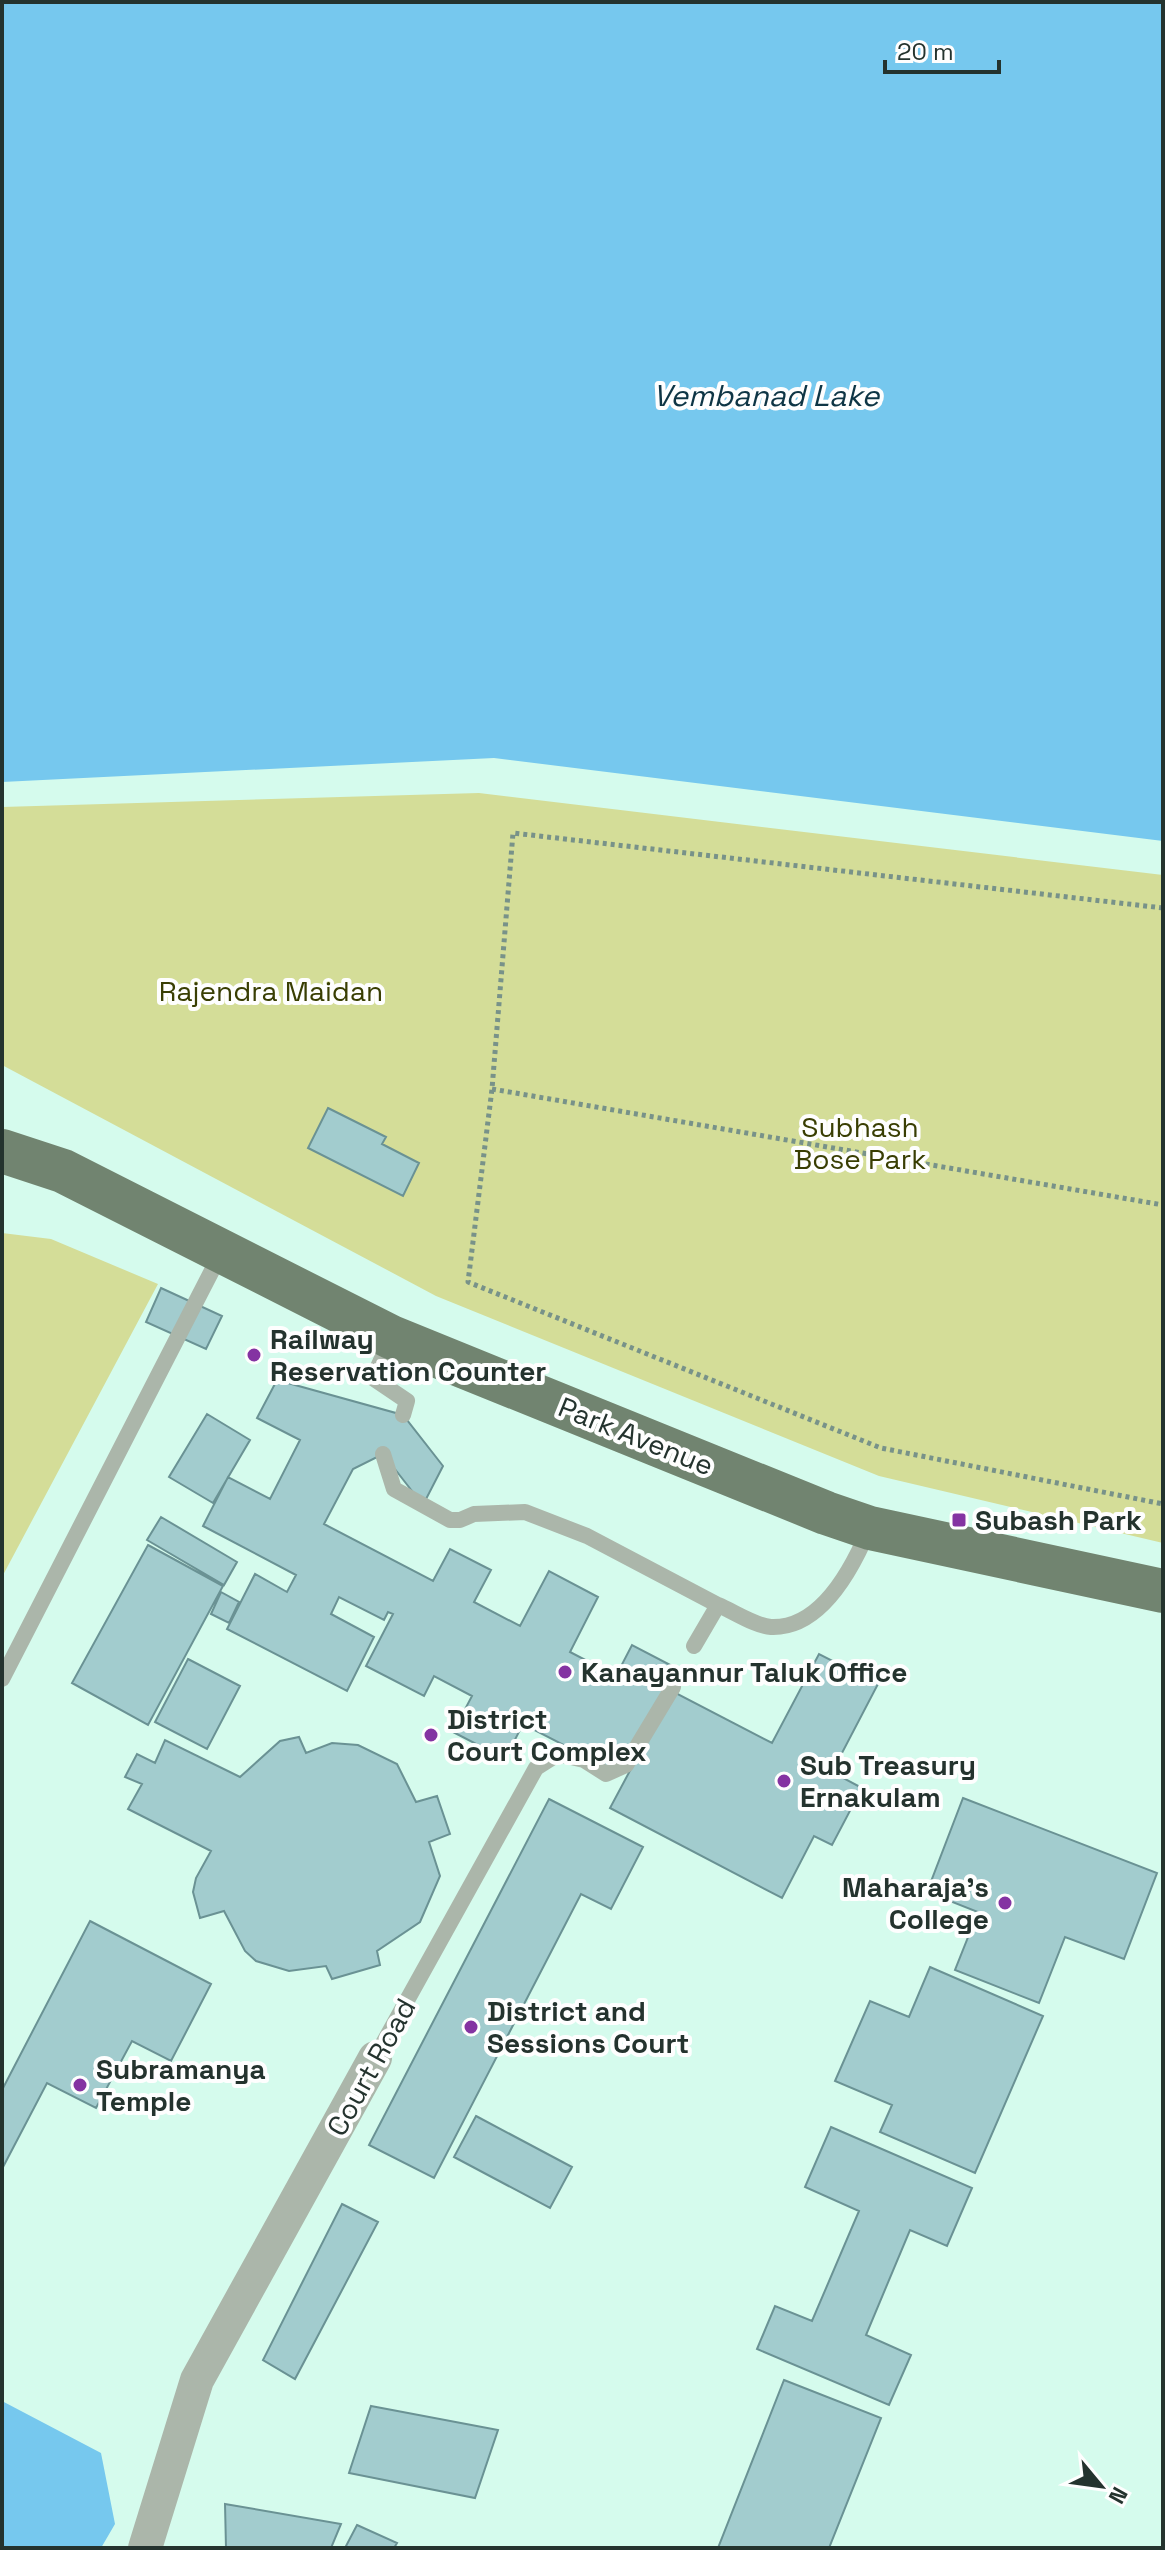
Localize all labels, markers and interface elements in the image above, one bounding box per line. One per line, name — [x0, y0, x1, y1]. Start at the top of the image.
scale bar — [885, 24, 999, 74]
text: 20 m — [897, 36, 954, 67]
water label: Vembanad Lake — [653, 376, 881, 415]
park label: Rajendra Maidan — [159, 973, 383, 1009]
park label: Subhash Bose Park — [794, 1109, 926, 1177]
place label: Railway Reservation Counter — [270, 1321, 546, 1389]
marker: Railway Reservation Counter — [245, 1346, 263, 1364]
street label: Park Avenue — [553, 1389, 719, 1483]
place label: Subash Park — [975, 1502, 1142, 1538]
marker: Subash Park — [950, 1511, 968, 1529]
place label: Kanayannur Taluk Office — [581, 1654, 907, 1690]
marker: Kanayannur Taluk Office — [556, 1663, 574, 1681]
place label: District Court Complex — [447, 1701, 647, 1769]
marker: District Court Complex — [422, 1726, 440, 1744]
place label: Sub Treasury Ernakulam — [800, 1747, 976, 1815]
marker: Sub Treasury Ernakulam — [775, 1772, 793, 1790]
place label: Maharaja's College — [842, 1869, 989, 1937]
marker: Maharaja's College — [996, 1894, 1014, 1912]
street label: Court Road — [318, 1992, 424, 2142]
place label: District and Sessions Court — [487, 1993, 689, 2061]
marker: District and Sessions Court — [462, 2018, 480, 2036]
place label: Subramanya Temple — [96, 2051, 266, 2119]
marker: Subramanya Temple — [71, 2076, 89, 2094]
north arrow — [1061, 2446, 1141, 2526]
text: N — [1103, 2482, 1134, 2509]

